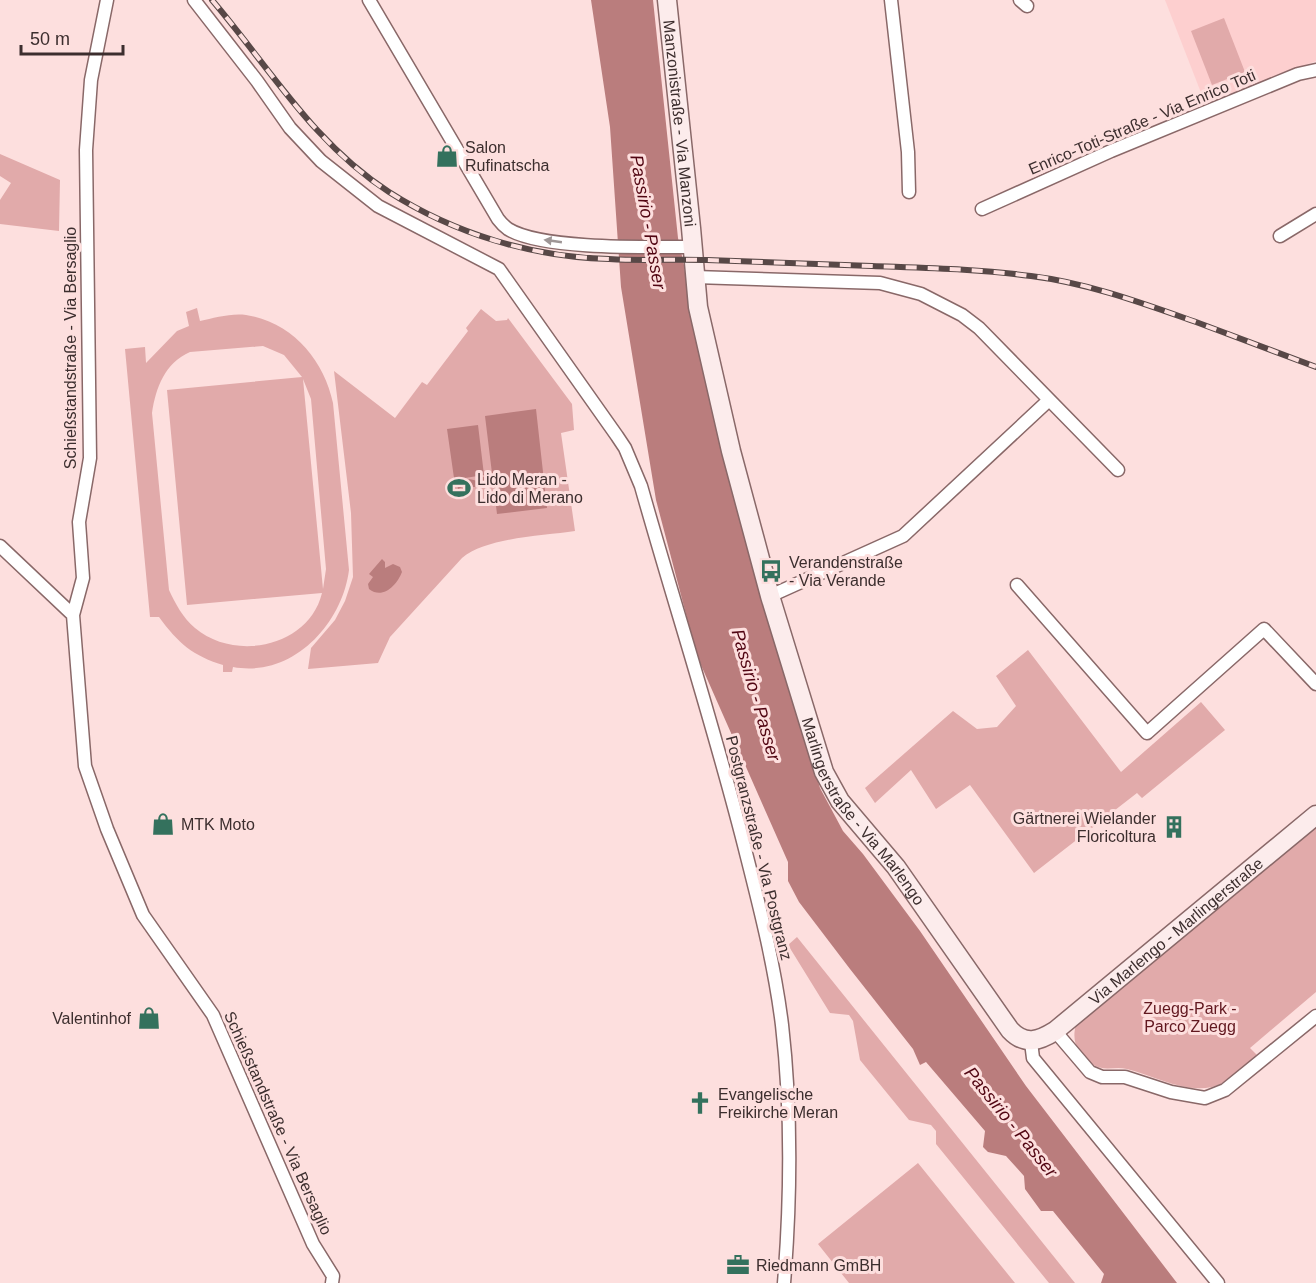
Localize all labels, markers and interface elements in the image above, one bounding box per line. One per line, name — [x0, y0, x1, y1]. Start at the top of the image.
scale bar — [21, 18, 123, 56]
street label: Manzonistraße - Via Manzoni — [661, 19, 699, 228]
text: 50 m — [30, 29, 70, 49]
street label: Enrico-Toti-Straße - Via Enrico Toti — [1026, 66, 1258, 178]
place label: Salon Rufinatscha — [465, 139, 550, 174]
shop icon: Salon Rufinatscha — [434, 143, 460, 169]
water label: Passirio - Passer — [626, 153, 670, 292]
street label: Schießstandstraße - Via Bersaglio — [62, 227, 79, 469]
one-way arrow — [543, 236, 562, 245]
place label: Lido Meran - Lido di Merano — [477, 471, 583, 506]
sports icon: Lido Meran - Lido di Merano — [446, 475, 472, 501]
place label: Verandenstraße - Via Verande — [789, 554, 903, 589]
bus stop icon: Verandenstraße - Via Verande — [758, 558, 784, 584]
water label: Passirio - Passer — [728, 627, 785, 764]
street label: Marlingerstraße - Via Marlengo — [799, 715, 928, 908]
street label: Postgranzstraße - Via Postgranz — [723, 734, 795, 962]
place label: Gärtnerei Wielander Floricoltura — [1013, 810, 1157, 845]
shop icon: MTK Moto — [150, 811, 176, 837]
building icon: Gärtnerei Wielander Floricoltura — [1161, 814, 1187, 840]
place label: MTK Moto — [181, 816, 255, 833]
street label: Via Marlengo - Marlingerstraße — [1085, 854, 1266, 1008]
park label: Zuegg-Park - Parco Zuegg — [1143, 1000, 1237, 1035]
shop icon: Valentinhof — [136, 1005, 162, 1031]
street label: Schießstandstraße - Via Bersaglio — [221, 1009, 335, 1237]
place label: Valentinhof — [52, 1010, 132, 1027]
water label: Passirio - Passer — [960, 1063, 1062, 1182]
place label: Evangelische Freikirche Meran — [718, 1086, 838, 1121]
church icon: Evangelische Freikirche Meran — [687, 1090, 713, 1116]
office icon: Riedmann GmBH — [725, 1252, 751, 1278]
place label: Riedmann GmBH — [756, 1257, 881, 1274]

